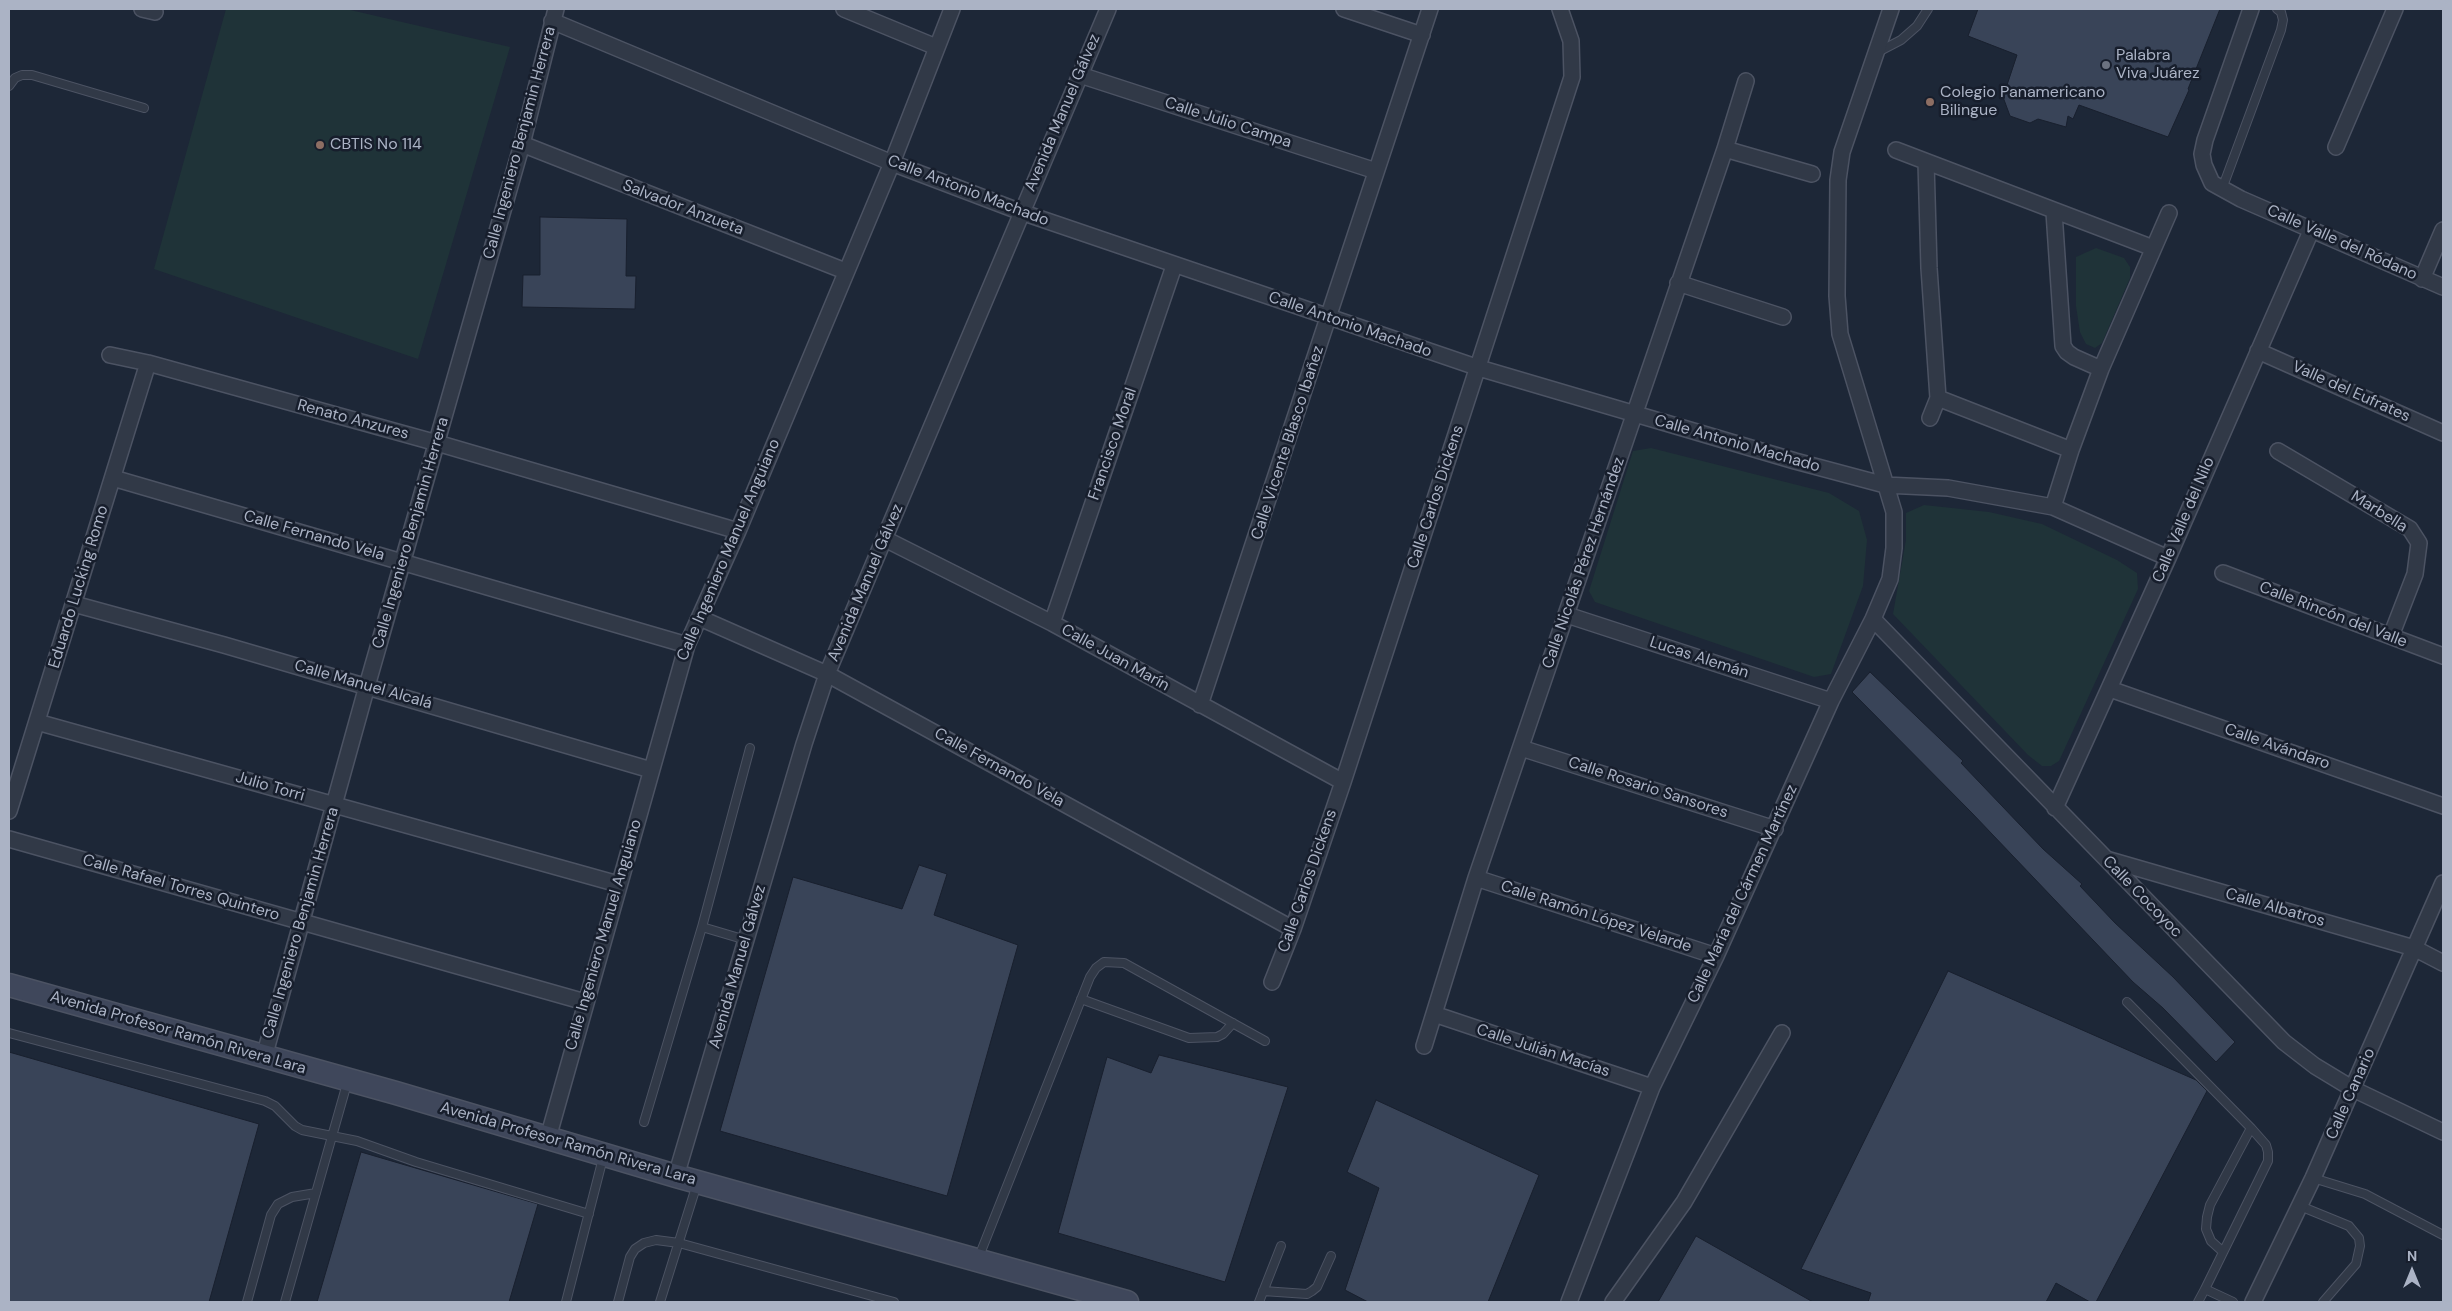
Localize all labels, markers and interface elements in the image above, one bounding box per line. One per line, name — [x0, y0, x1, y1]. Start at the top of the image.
street label: Calle Ingeniero Benjamin Herrera — [480, 25, 560, 261]
street label: Avenida Manuel Gálvez — [1021, 31, 1105, 195]
place label: Palabra Viva Juárez — [2116, 46, 2199, 84]
marker: Palabra Viva Juárez — [2100, 59, 2112, 71]
place label: Colegio Panamericano Bilingue — [1940, 83, 2105, 121]
street label: Calle Julio Campa — [1162, 93, 1294, 153]
marker: Colegio Panamericano Bilingue — [1924, 96, 1936, 108]
place label: CBTIS No 114 — [330, 135, 422, 155]
marker: CBTIS No 114 — [314, 139, 326, 151]
street label: Calle Antonio Machado — [885, 151, 1051, 231]
street label: Salvador Anzueta — [620, 176, 746, 240]
street label: Calle Valle del Ródano — [2264, 201, 2420, 285]
street label: Calle Antonio Machado — [1266, 288, 1434, 362]
street label: Calle Vicente Blasco Ibañez — [1248, 344, 1328, 542]
street label: Valle del Eufrates — [2289, 357, 2413, 427]
street label: Francisco Moral — [1085, 385, 1141, 503]
street label: Renato Anzures — [295, 396, 411, 444]
street label: Calle Antonio Machado — [1652, 411, 1822, 477]
street label: Calle Ingeniero Benjamin Herrera — [369, 415, 453, 651]
street label: Calle Carlos Dickens — [1404, 423, 1468, 571]
street label: Calle Ingeniero Manuel Anguiano — [673, 436, 785, 664]
street label: Calle Valle del Nilo — [2149, 454, 2219, 586]
street label: Calle Nicolás Pérez Hernández — [1539, 455, 1629, 671]
street label: Marbella — [2347, 487, 2411, 537]
street label: Avenida Manuel Gálvez — [824, 501, 908, 665]
street label: Eduardo Lucking Romo — [45, 503, 113, 671]
street label: Calle Fernando Vela — [241, 507, 387, 565]
street label: Calle Rincón del Valle — [2256, 578, 2410, 652]
street label: Calle Juan Marín — [1058, 620, 1172, 696]
street label: Lucas Alemán — [1647, 633, 1751, 683]
street label: Calle Manuel Alcalá — [292, 656, 434, 714]
street label: Calle Avándaro — [2222, 720, 2332, 774]
street label: Calle Fernando Vela — [931, 724, 1067, 812]
street label: Calle Rosario Sansores — [1566, 753, 1730, 823]
street label: Julio Torri — [233, 768, 307, 806]
street label: Calle María del Cármen Martínez — [1684, 782, 1802, 1006]
street label: Calle Ingeniero Benjamin Herrera — [259, 805, 343, 1041]
street label: Calle Carlos Dickens — [1275, 807, 1341, 955]
street label: Calle Ingeniero Manuel Anguiano — [562, 817, 646, 1053]
street label: Calle Rafael Torres Quintero — [80, 851, 282, 925]
street label: Calle Cocoyoc — [2098, 852, 2186, 942]
street label: Calle Ramón López Velarde — [1498, 877, 1694, 957]
street label: Avenida Manuel Gálvez — [705, 883, 771, 1051]
street label: Calle Albatros — [2223, 885, 2327, 931]
street label: Avenida Profesor Ramón Rivera Lara — [48, 987, 308, 1079]
street label: Calle Julián Macías — [1474, 1020, 1612, 1082]
street label: Calle Canario — [2322, 1045, 2380, 1143]
street label: Avenida Profesor Ramón Rivera Lara — [438, 1098, 698, 1190]
north arrow — [2387, 1246, 2437, 1296]
text: N — [2407, 1247, 2417, 1265]

